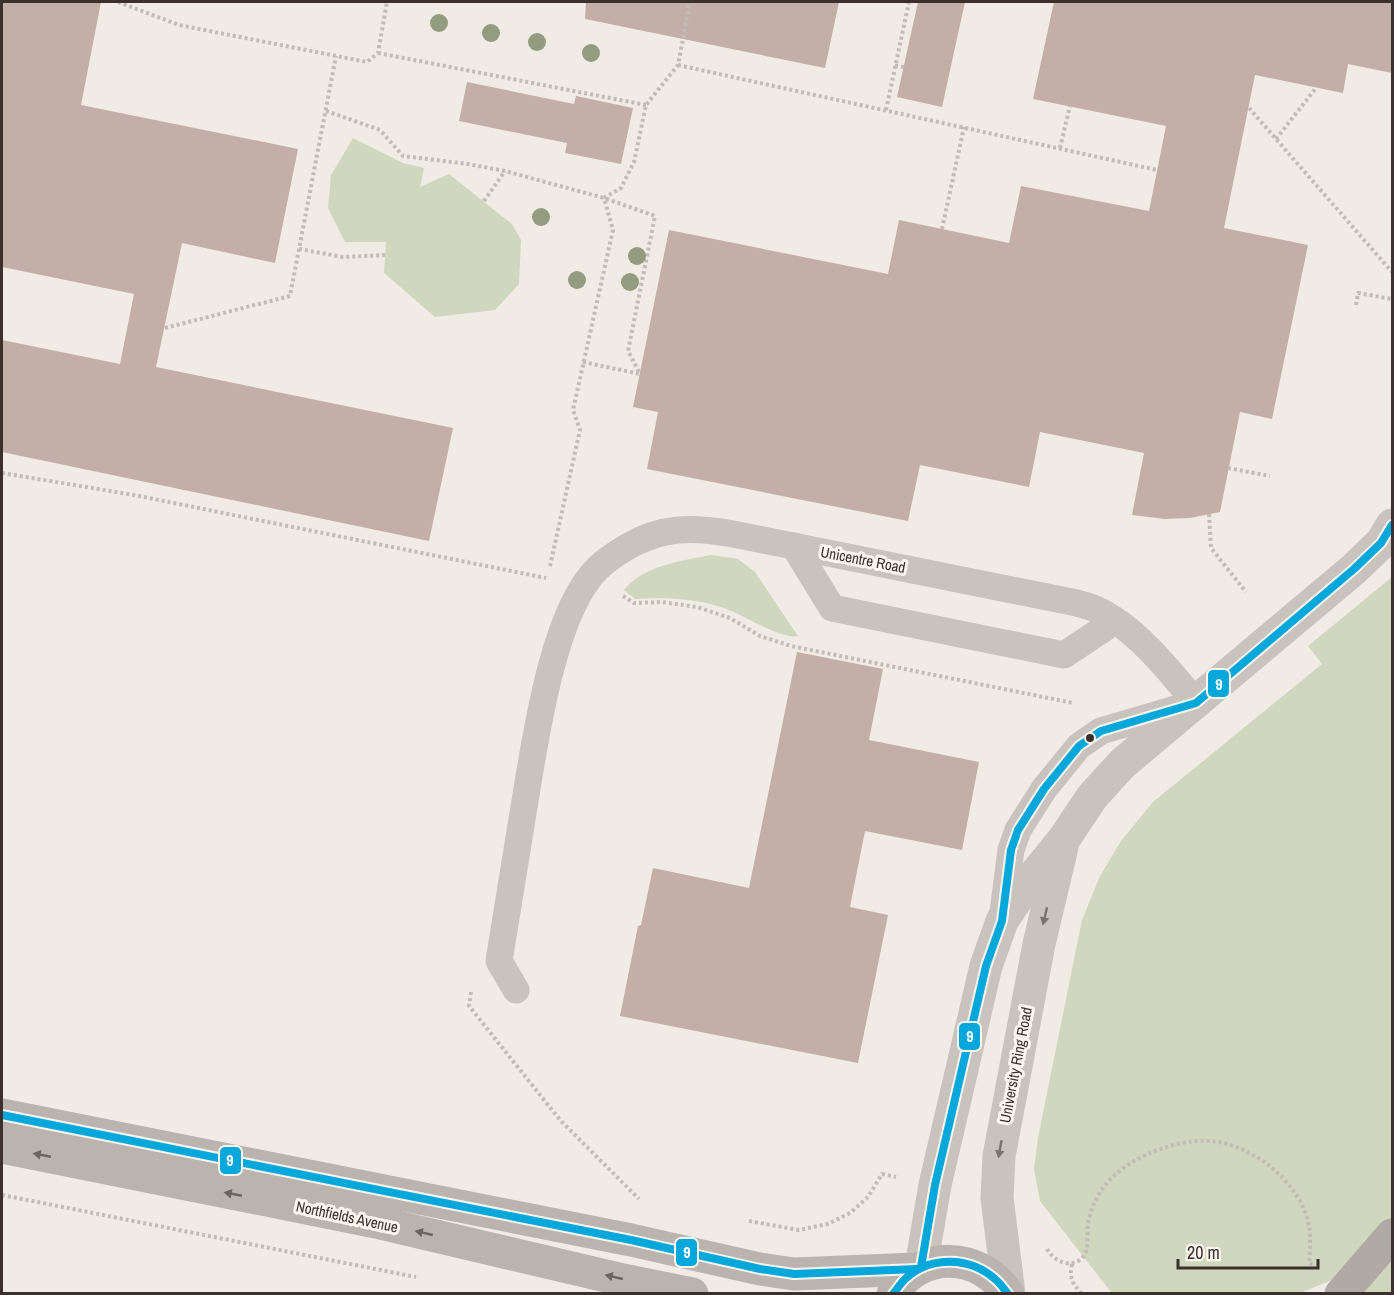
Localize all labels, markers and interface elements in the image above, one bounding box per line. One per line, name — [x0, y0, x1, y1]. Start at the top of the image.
street label: Unicentre Road — [819, 541, 907, 578]
line badge: 9 — [1207, 669, 1230, 698]
text: 9 — [1215, 673, 1223, 695]
unlabelled marker — [1084, 732, 1096, 744]
one-way arrow — [1040, 907, 1049, 926]
street label: University Ring Road — [994, 1005, 1037, 1125]
line badge: 9 — [958, 1022, 981, 1051]
text: 9 — [966, 1025, 974, 1047]
one-way arrow — [996, 1140, 1005, 1159]
line badge: 9 — [219, 1146, 242, 1175]
text: 9 — [226, 1149, 234, 1171]
one-way arrow — [32, 1150, 51, 1159]
one-way arrow — [223, 1189, 242, 1198]
street label: Northfields Avenue — [294, 1195, 400, 1238]
one-way arrow — [415, 1228, 433, 1238]
scale bar — [1178, 1232, 1318, 1270]
line badge: 9 — [675, 1238, 698, 1267]
text: 20 m — [1187, 1240, 1220, 1265]
text: 9 — [683, 1241, 691, 1263]
one-way arrow — [604, 1272, 623, 1282]

